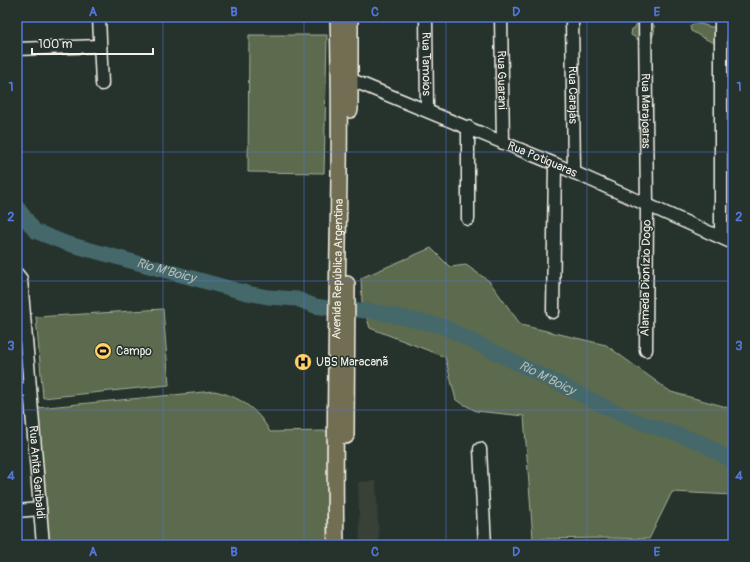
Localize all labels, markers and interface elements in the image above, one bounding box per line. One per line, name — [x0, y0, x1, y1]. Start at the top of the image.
text: A — [89, 4, 98, 20]
text: B — [230, 4, 238, 20]
text: C — [371, 4, 379, 20]
text: D — [512, 4, 520, 20]
text: E — [654, 4, 661, 20]
scale bar — [32, 30, 153, 56]
street label: Rua Tamoios — [419, 32, 434, 97]
text: 100 m — [38, 37, 73, 52]
street label: Rua Guarani — [494, 50, 510, 110]
street label: Rua Carajás — [565, 66, 581, 125]
street label: Rua Marajoaras — [638, 73, 654, 149]
text: 1 — [8, 79, 14, 95]
text: 1 — [736, 79, 742, 95]
street label: Rua Potiguaras — [505, 138, 580, 181]
street label: Avenida República Argentina — [329, 198, 346, 340]
text: 2 — [7, 209, 15, 225]
text: 2 — [735, 209, 743, 225]
street label: Alameda Dionízio Dogo — [637, 219, 655, 337]
water label: Rio M'Boicy — [135, 255, 199, 287]
text: 3 — [7, 338, 15, 354]
text: 3 — [735, 338, 743, 354]
sports icon: Campo — [93, 341, 113, 361]
place label: Campo — [116, 344, 152, 359]
hospital icon: UBS Maracanã — [293, 352, 313, 372]
place label: UBS Maracanã — [316, 355, 389, 370]
water label: Rio M'Boicy — [517, 357, 579, 399]
street label: Rua Anita Garibaldi — [26, 425, 48, 519]
text: 4 — [7, 468, 15, 484]
text: 4 — [735, 468, 743, 484]
text: A — [89, 544, 98, 560]
text: B — [230, 544, 238, 560]
text: C — [371, 544, 379, 560]
text: D — [512, 544, 520, 560]
text: E — [654, 544, 661, 560]

